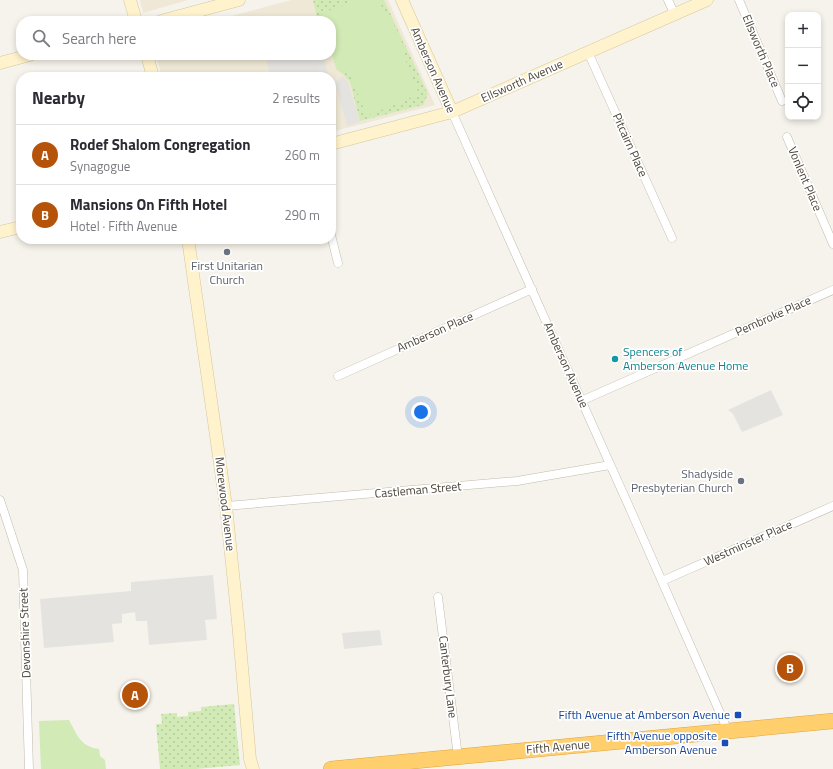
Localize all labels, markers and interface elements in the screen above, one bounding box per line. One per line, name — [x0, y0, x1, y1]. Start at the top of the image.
street label: Ellsworth Place — [738, 11, 785, 90]
map controls — [785, 12, 821, 120]
button: + — [785, 12, 821, 48]
search box — [16, 16, 336, 60]
street label: Amberson Avenue — [406, 24, 461, 116]
icon: search — [30, 27, 52, 49]
text: Search here — [62, 27, 136, 50]
button: − — [785, 48, 821, 84]
street label: Ellsworth Avenue — [478, 54, 566, 107]
button: locate — [785, 84, 821, 120]
text: Nearby — [32, 85, 85, 111]
text: 2 results — [272, 88, 320, 108]
street label: Pitcairn Place — [608, 110, 653, 180]
text: Rodef Shalom Congregation — [70, 133, 251, 156]
street label: Vonlent Place — [783, 144, 828, 214]
text: A — [41, 145, 49, 165]
text: 260 m — [284, 145, 320, 165]
text: Synagogue — [70, 156, 130, 176]
text: Mansions On Fifth Hotel — [70, 193, 227, 216]
text: B — [41, 205, 49, 225]
text: 290 m — [284, 205, 320, 225]
text: Hotel · Fifth Avenue — [70, 216, 177, 236]
marker: First Unitarian Church — [222, 247, 232, 257]
place label: First Unitarian Church — [191, 256, 263, 289]
street label: Pembroke Place — [732, 290, 814, 341]
street label: Amberson Place — [394, 306, 476, 357]
street label: Amberson Avenue — [539, 319, 594, 411]
place label: Spencers of Amberson Avenue Home — [623, 342, 748, 375]
marker: Spencers of Amberson Avenue Home — [610, 354, 620, 364]
your location — [411, 402, 431, 422]
street label: Morewood Avenue — [210, 456, 241, 552]
place label: Shadyside Presbyterian Church — [631, 464, 733, 497]
street label: Castleman Street — [374, 476, 463, 503]
marker: Shadyside Presbyterian Church — [736, 476, 746, 486]
street label: Westminster Place — [700, 515, 795, 571]
street label: Devonshire Street — [13, 587, 36, 679]
street label: Canterbury Lane — [434, 635, 463, 719]
pin: B — [777, 653, 803, 683]
pin: A — [122, 680, 148, 710]
place label: Fifth Avenue at Amberson Avenue — [559, 705, 730, 724]
marker: Fifth Avenue at Amberson Avenue — [733, 710, 743, 720]
place label: Fifth Avenue opposite Amberson Avenue — [607, 726, 717, 759]
street label: Fifth Avenue — [525, 734, 591, 759]
marker: Fifth Avenue opposite Amberson Avenue — [720, 738, 730, 748]

